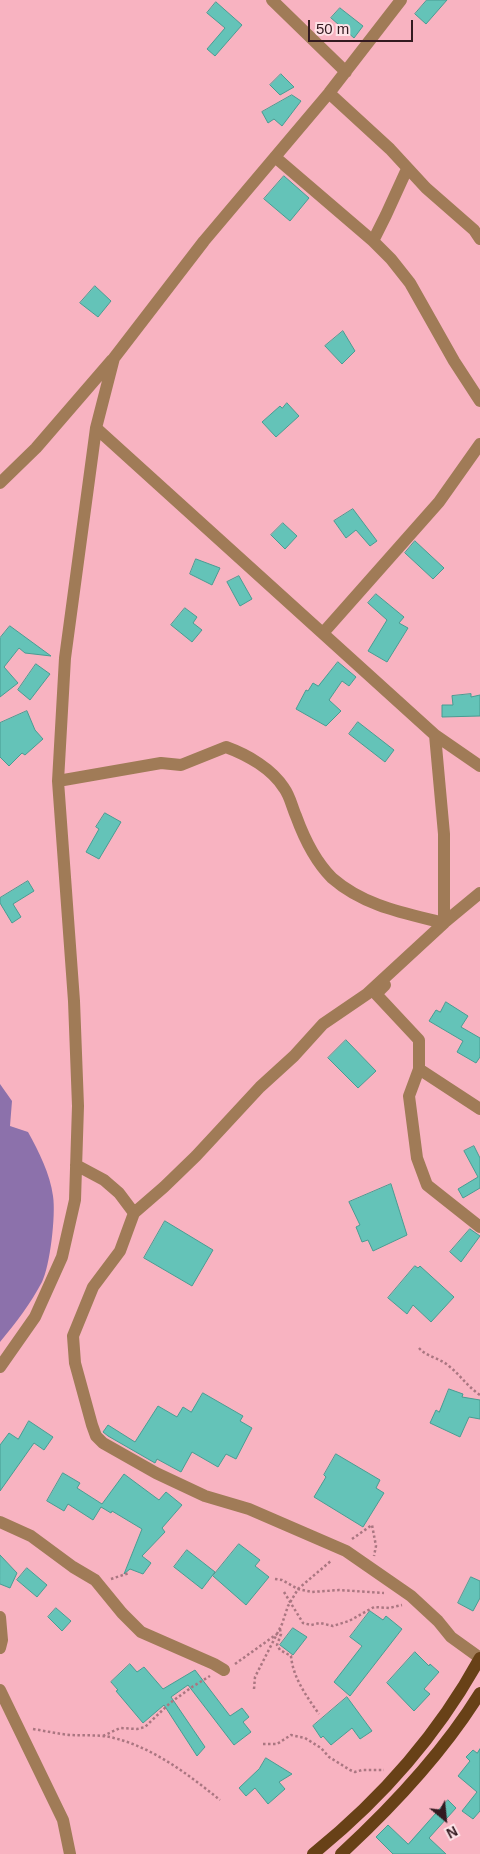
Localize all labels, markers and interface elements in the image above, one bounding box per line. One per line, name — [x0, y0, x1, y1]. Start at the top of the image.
scale bar — [310, 10, 415, 42]
text: 50 m — [316, 20, 349, 37]
north arrow — [420, 1794, 470, 1844]
text: N — [444, 1823, 460, 1842]

